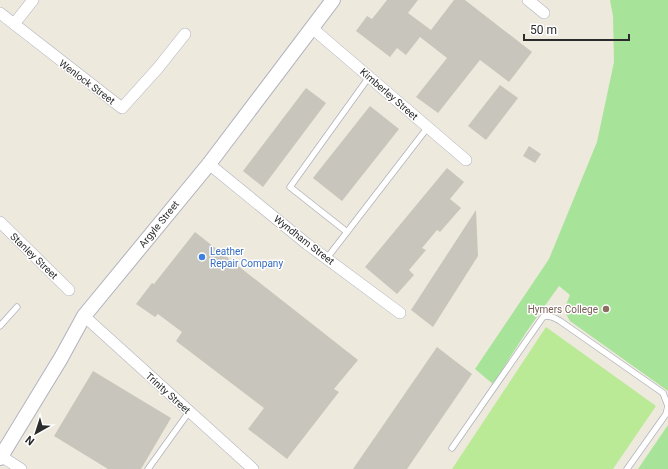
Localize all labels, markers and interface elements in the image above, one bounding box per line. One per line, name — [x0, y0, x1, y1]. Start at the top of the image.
scale bar — [524, 16, 629, 42]
text: 50 m — [530, 23, 557, 37]
street label: Wenlock Street — [57, 57, 117, 107]
street label: Kimberley Street — [358, 66, 420, 122]
street label: Argyle Street — [137, 198, 181, 250]
street label: Wyndham Street — [272, 213, 336, 267]
street label: Stanley Street — [8, 231, 60, 281]
place label: Leather Repair Company — [210, 246, 283, 269]
marker: Leather Repair Company — [197, 252, 207, 262]
place label: Hymers College — [528, 304, 598, 315]
marker: Hymers College — [601, 304, 611, 314]
street label: Trinity Street — [143, 370, 193, 416]
north arrow — [16, 413, 56, 453]
text: N — [23, 433, 37, 448]

